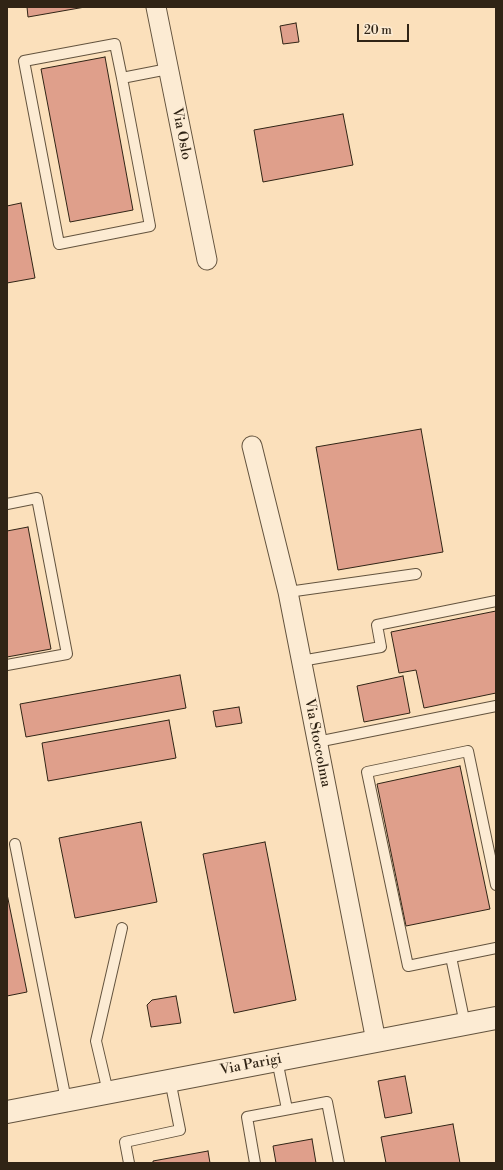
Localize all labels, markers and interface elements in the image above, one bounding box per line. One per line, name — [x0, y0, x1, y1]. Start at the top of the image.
scale bar — [359, 16, 411, 42]
text: 20 m — [364, 23, 392, 38]
street label: Via Oslo — [168, 106, 194, 162]
street label: Via Stoccolma — [300, 697, 334, 789]
street label: Via Parigi — [219, 1051, 283, 1079]

